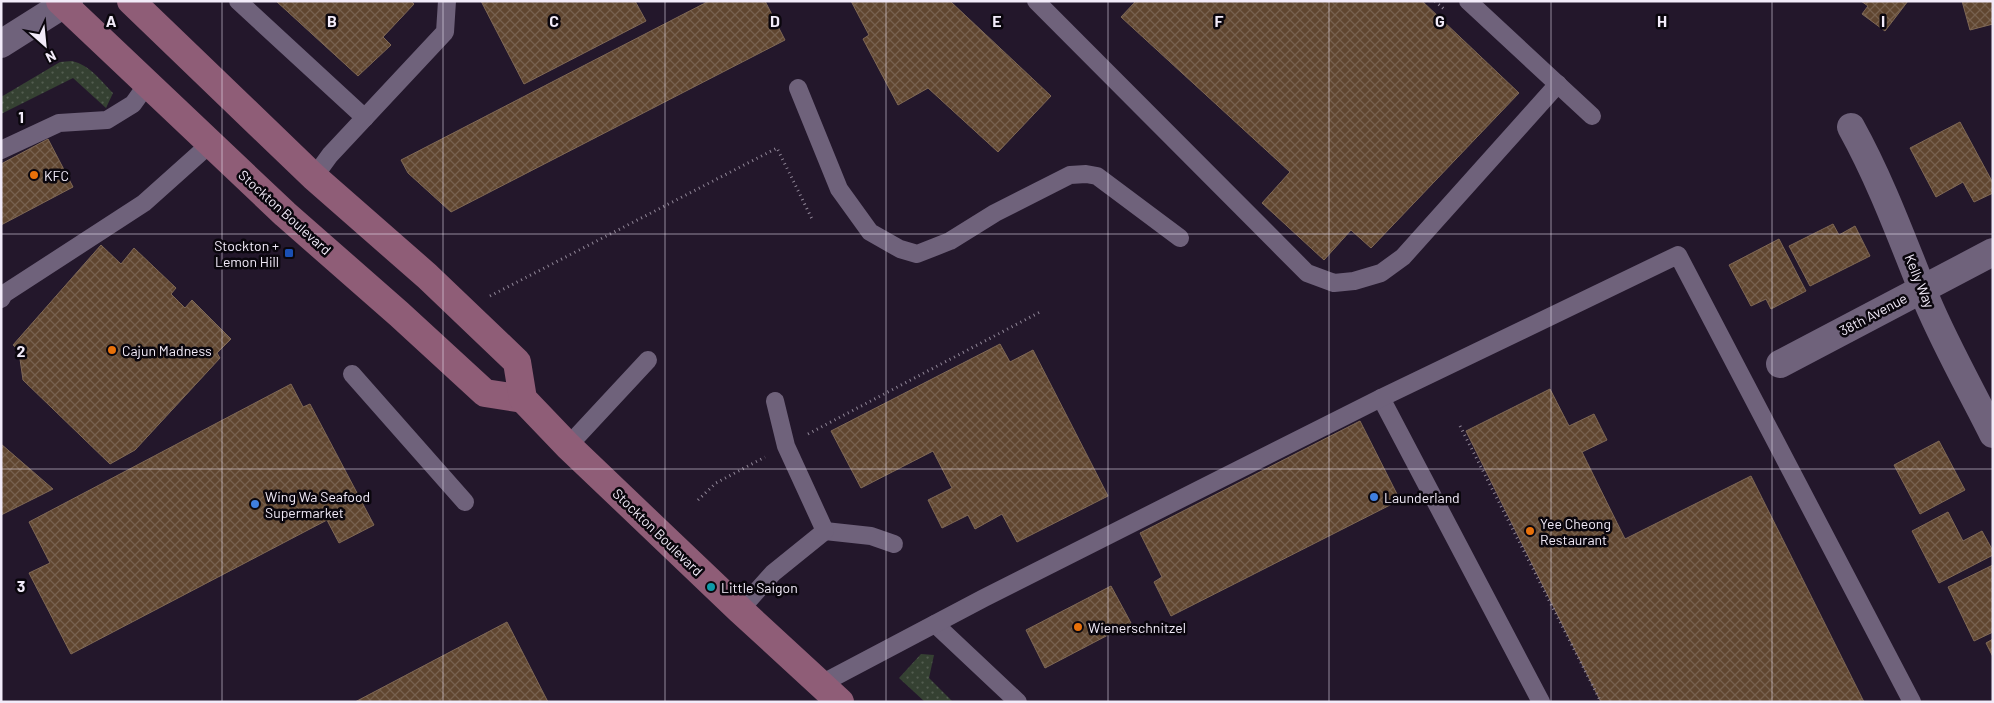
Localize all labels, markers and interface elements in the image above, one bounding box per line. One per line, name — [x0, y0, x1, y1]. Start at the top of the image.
text: A — [106, 11, 117, 30]
text: B — [327, 11, 337, 30]
text: C — [549, 11, 559, 30]
text: D — [770, 11, 780, 30]
text: E — [992, 11, 1002, 30]
text: F — [1215, 11, 1224, 30]
text: G — [1435, 11, 1445, 30]
text: H — [1657, 11, 1667, 30]
text: I — [1881, 11, 1885, 30]
north arrow — [20, 20, 70, 70]
text: N — [43, 47, 59, 67]
text: 1 — [18, 107, 24, 126]
street label: Stockton Boulevard — [235, 166, 335, 258]
place label: KFC — [44, 167, 69, 184]
marker: KFC — [28, 169, 40, 181]
place label: Stockton + Lemon Hill — [214, 237, 279, 270]
marker: Stockton + Lemon Hill — [283, 247, 295, 259]
street label: Kelly Way — [1902, 252, 1939, 311]
street label: 38th Avenue — [1836, 289, 1910, 339]
text: 2 — [17, 341, 26, 360]
place label: Cajun Madness — [122, 342, 212, 359]
marker: Cajun Madness — [106, 344, 118, 356]
street label: Stockton Boulevard — [609, 485, 707, 579]
place label: Wing Wa Seafood Supermarket — [265, 488, 370, 521]
place label: Launderland — [1384, 489, 1460, 506]
marker: Launderland — [1368, 491, 1380, 503]
marker: Wing Wa Seafood Supermarket — [249, 498, 261, 510]
place label: Yee Cheong Restaurant — [1540, 515, 1611, 548]
marker: Yee Cheong Restaurant — [1524, 525, 1536, 537]
text: 3 — [17, 576, 25, 595]
place label: Little Saigon — [721, 579, 798, 596]
marker: Little Saigon — [705, 581, 717, 593]
place label: Wienerschnitzel — [1088, 619, 1186, 636]
marker: Wienerschnitzel — [1072, 621, 1084, 633]

